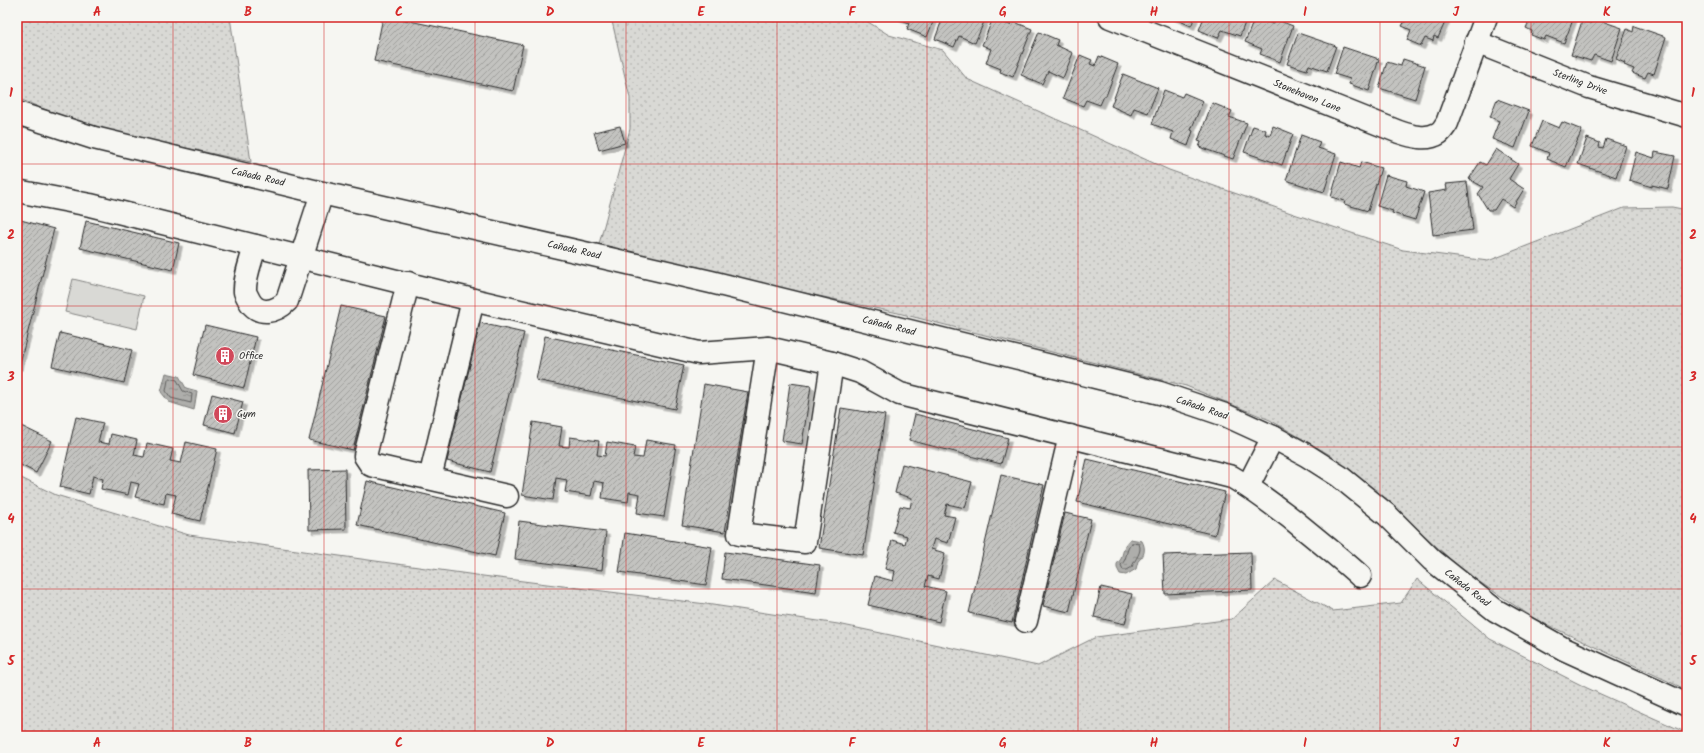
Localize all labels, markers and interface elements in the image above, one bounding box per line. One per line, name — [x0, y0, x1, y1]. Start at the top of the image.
text: A — [93, 2, 101, 23]
text: B — [244, 2, 252, 23]
text: C — [395, 2, 403, 23]
text: D — [546, 2, 555, 23]
text: E — [697, 2, 705, 23]
text: F — [848, 2, 856, 23]
text: G — [999, 2, 1007, 23]
text: H — [1150, 2, 1159, 23]
text: I — [1303, 2, 1307, 23]
text: J — [1453, 2, 1460, 23]
text: K — [1603, 2, 1611, 23]
street label: Sterling Drive — [1551, 65, 1610, 99]
street label: Stonehaven Lane — [1271, 75, 1344, 117]
text: 1 — [9, 83, 13, 104]
text: 1 — [1691, 83, 1695, 104]
street label: Cañada Road — [230, 163, 287, 191]
text: 2 — [7, 225, 15, 246]
text: 2 — [1689, 225, 1697, 246]
street label: Cañada Road — [546, 236, 603, 264]
street label: Cañada Road — [861, 312, 918, 341]
building icon: Office — [214, 345, 236, 367]
place label: Office — [239, 348, 264, 364]
text: 3 — [6, 367, 15, 388]
text: 3 — [1688, 367, 1697, 388]
street label: Cañada Road — [1174, 392, 1231, 425]
building icon: Gym — [212, 403, 234, 425]
place label: Gym — [237, 406, 256, 422]
text: 4 — [7, 509, 15, 530]
text: 4 — [1689, 509, 1697, 530]
street label: Cañada Road — [1441, 565, 1494, 612]
text: 5 — [7, 651, 16, 672]
text: 5 — [1689, 651, 1698, 672]
text: A — [93, 733, 101, 753]
text: B — [244, 733, 252, 753]
text: C — [395, 733, 403, 753]
text: D — [546, 733, 555, 753]
text: E — [697, 733, 705, 753]
text: F — [848, 733, 856, 753]
text: G — [999, 733, 1007, 753]
text: H — [1150, 733, 1159, 753]
text: I — [1303, 733, 1307, 753]
text: J — [1453, 733, 1460, 753]
text: K — [1603, 733, 1611, 753]

